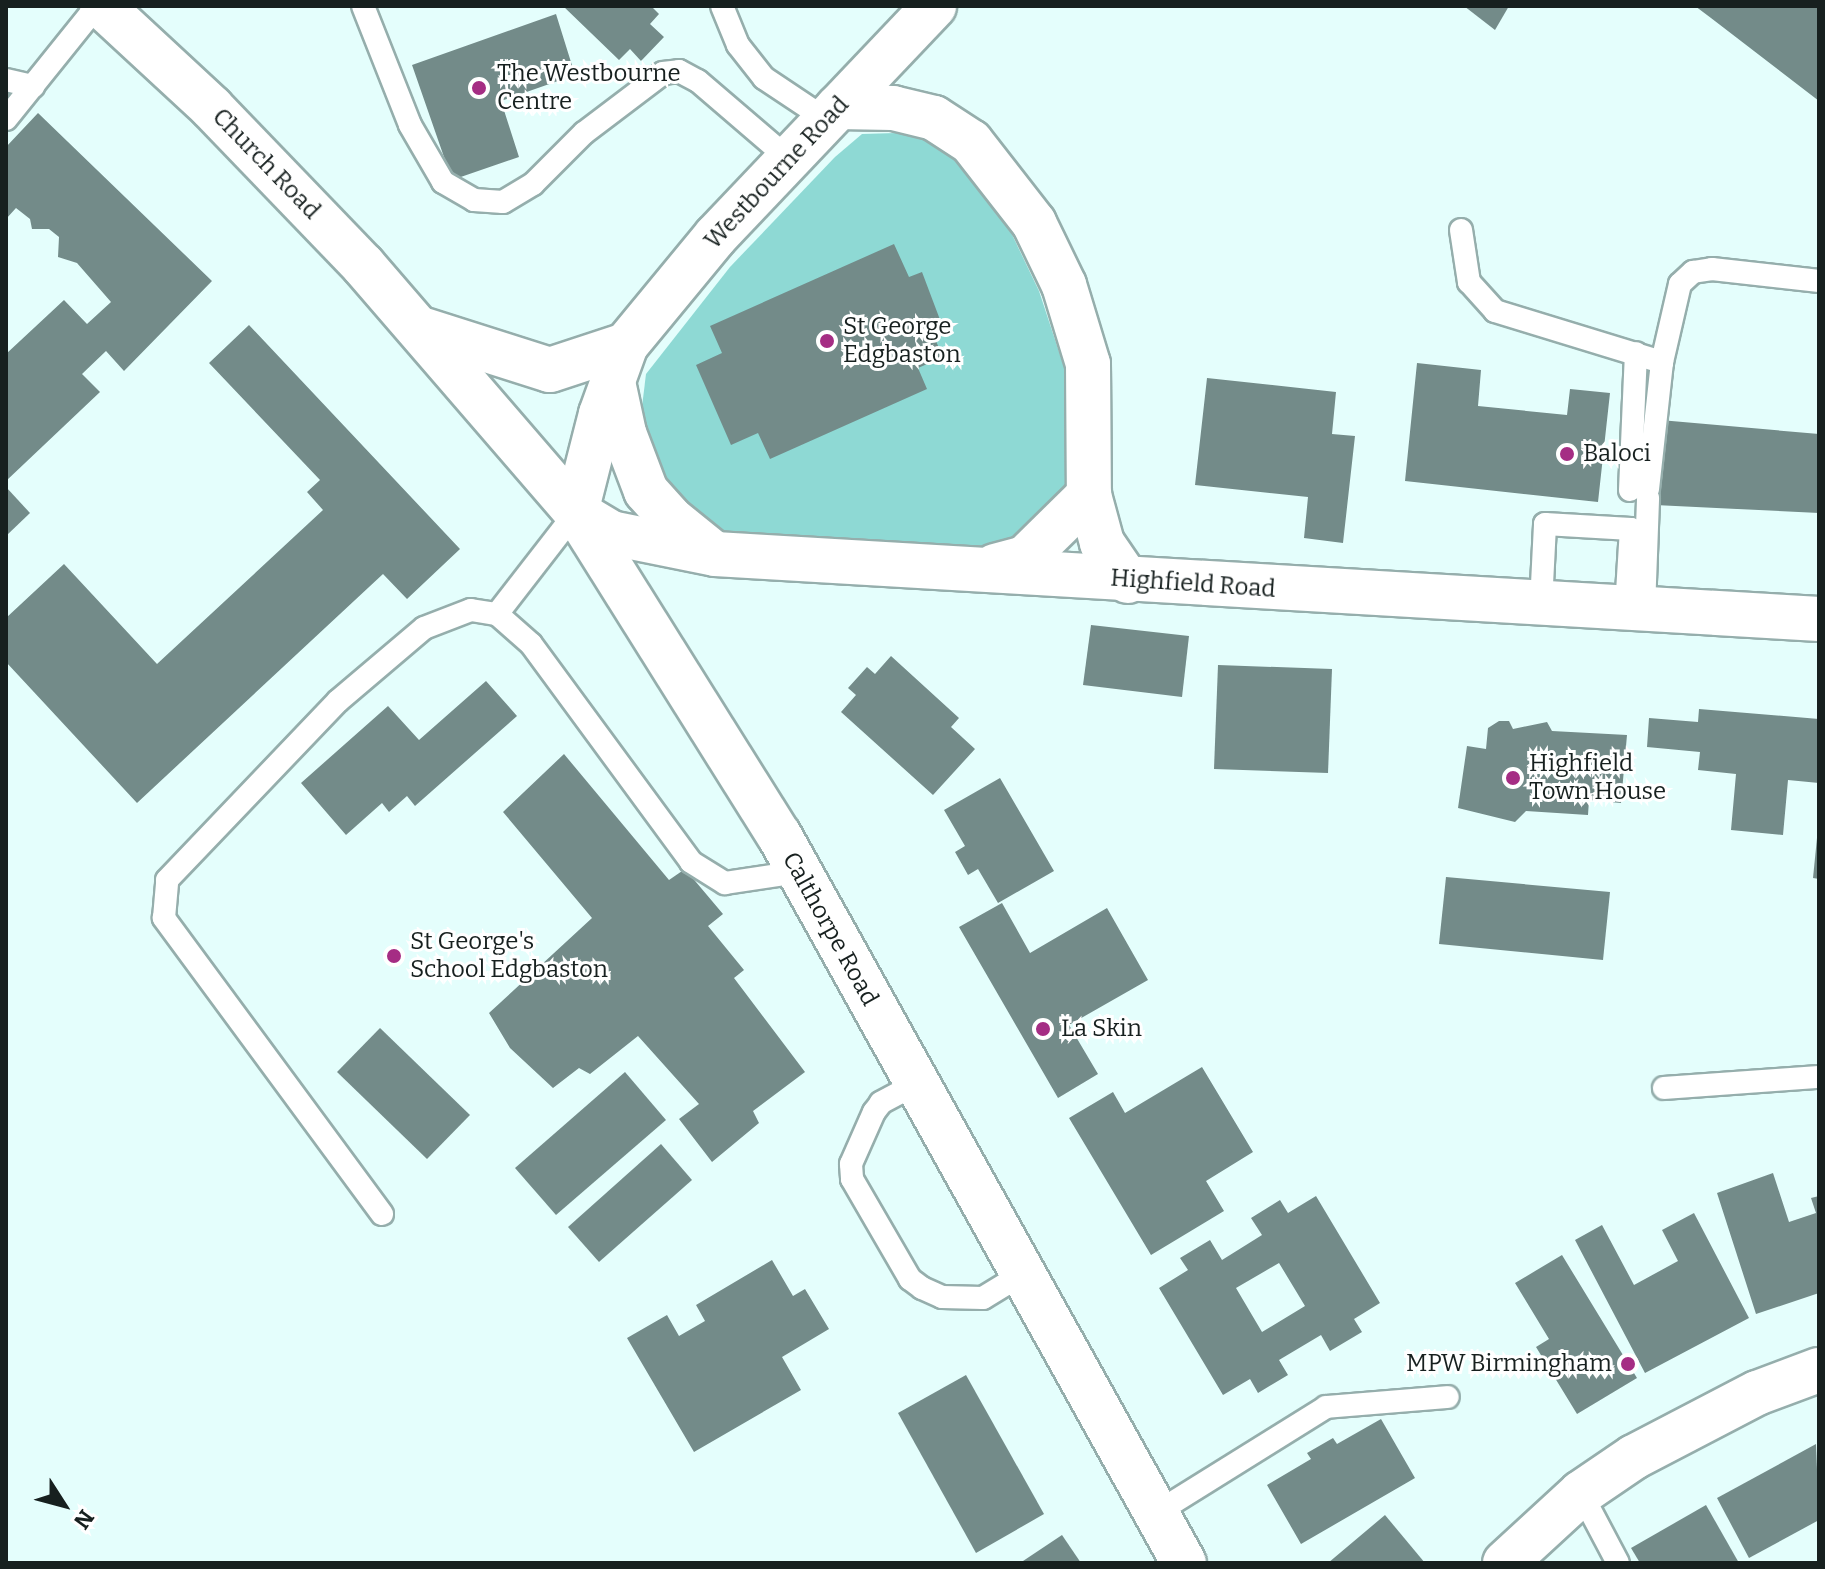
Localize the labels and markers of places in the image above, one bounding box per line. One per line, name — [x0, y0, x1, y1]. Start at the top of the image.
place label: The Westbourne Centre — [497, 60, 681, 116]
marker: The Westbourne Centre — [468, 77, 490, 99]
place label: St George Edgbaston — [843, 313, 961, 369]
marker: St George Edgbaston — [818, 332, 836, 350]
place label: Baloci — [1583, 440, 1651, 468]
marker: Baloci — [1558, 445, 1576, 463]
place label: Highfield Town House — [1529, 750, 1666, 806]
marker: Highfield Town House — [1504, 769, 1522, 787]
place label: St George's School Edgbaston — [410, 928, 608, 984]
marker: St George's School Edgbaston — [385, 947, 403, 965]
place label: La Skin — [1061, 1015, 1142, 1043]
marker: La Skin — [1032, 1018, 1054, 1040]
place label: MPW Birmingham — [1406, 1350, 1612, 1378]
marker: MPW Birmingham — [1619, 1355, 1637, 1373]

